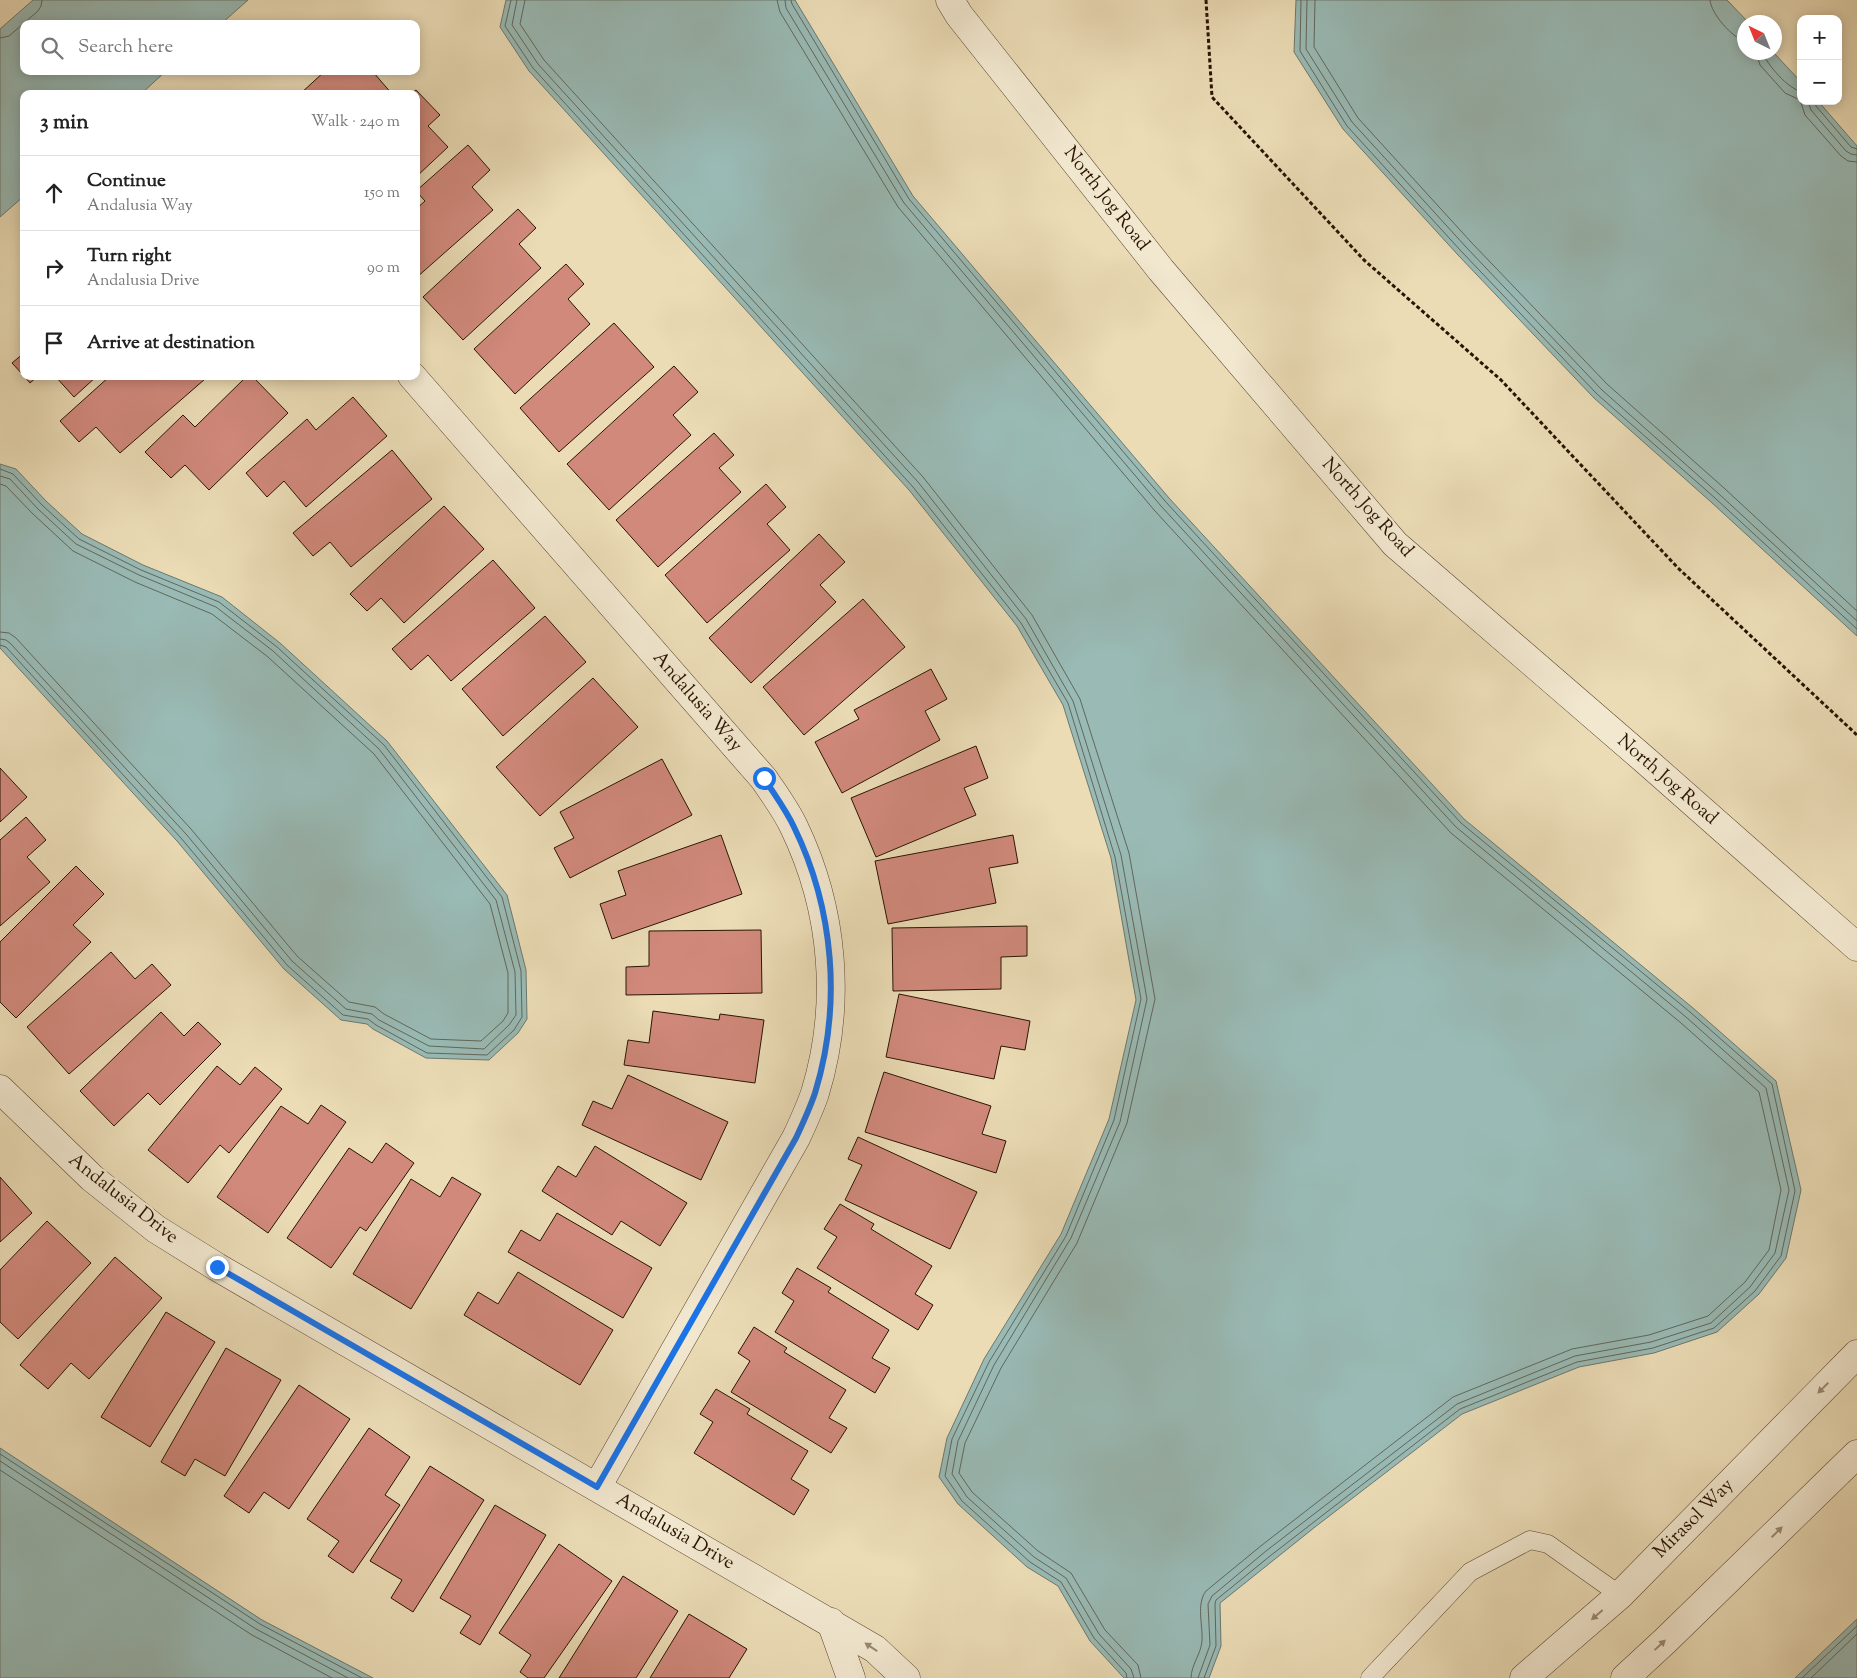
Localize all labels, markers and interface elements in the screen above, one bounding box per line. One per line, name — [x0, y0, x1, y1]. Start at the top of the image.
north arrow — [1737, 15, 1782, 60]
map controls — [1797, 15, 1842, 105]
button: + — [1797, 15, 1842, 60]
search box — [20, 20, 420, 75]
icon: search — [38, 34, 66, 62]
text: Search here — [78, 34, 173, 61]
button: − — [1797, 60, 1842, 105]
text: 3 min — [40, 108, 89, 138]
text: Walk · 240 m — [311, 111, 400, 134]
street label: North Jog Road — [1057, 141, 1156, 257]
text: Continue — [87, 168, 166, 195]
icon: ahead — [40, 179, 68, 207]
text: 150 m — [364, 182, 400, 205]
text: Andalusia Way — [87, 195, 193, 218]
text: Turn right — [87, 243, 171, 270]
icon: right — [40, 254, 68, 282]
text: 90 m — [367, 257, 400, 280]
text: Andalusia Drive — [87, 270, 199, 293]
icon: arrive — [40, 329, 68, 357]
text: Arrive at destination — [87, 330, 255, 357]
street label: North Jog Road — [1315, 452, 1419, 564]
street label: Andalusia Way — [646, 646, 749, 759]
street label: North Jog Road — [1611, 728, 1724, 832]
route start — [753, 767, 776, 790]
street label: Andalusia Drive — [62, 1147, 184, 1251]
route end — [206, 1256, 229, 1279]
one-way arrow — [1817, 1382, 1829, 1394]
street label: Mirasol Way — [1648, 1472, 1741, 1565]
street label: Andalusia Drive — [610, 1487, 740, 1577]
one-way arrow — [1771, 1526, 1783, 1538]
one-way arrow — [1592, 1609, 1604, 1621]
one-way arrow — [1654, 1639, 1666, 1651]
one-way arrow — [864, 1642, 878, 1652]

